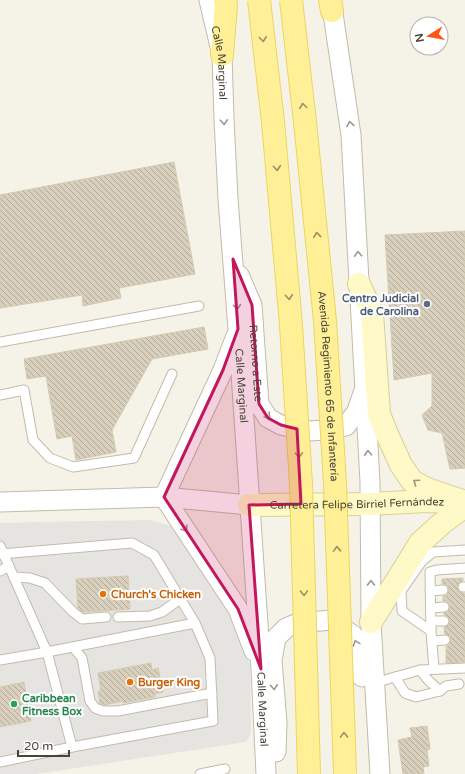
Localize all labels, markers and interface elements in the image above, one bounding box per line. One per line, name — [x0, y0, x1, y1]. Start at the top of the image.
north arrow — [409, 16, 449, 56]
street label: Calle Marginal — [208, 25, 229, 100]
text: N — [412, 32, 427, 43]
one-way arrow — [259, 36, 268, 42]
one-way arrow — [299, 103, 308, 109]
one-way arrow — [219, 119, 228, 125]
one-way arrow — [346, 121, 355, 127]
one-way arrow — [273, 165, 282, 171]
one-way arrow — [312, 232, 321, 238]
one-way arrow — [353, 251, 362, 257]
street label: Avenida Regimiento 65 de Infantería — [315, 290, 341, 482]
place label: Centro Judicial de Carolina — [342, 292, 419, 318]
one-way arrow — [284, 294, 293, 301]
marker: Centro Judicial de Carolina — [422, 299, 432, 309]
one-way arrow — [232, 304, 241, 310]
street label: Retorno a Este — [246, 324, 265, 402]
street label: Calle Marginal — [232, 348, 250, 424]
one-way arrow — [264, 411, 271, 419]
one-way arrow — [364, 450, 373, 456]
one-way arrow — [294, 452, 303, 458]
one-way arrow — [414, 480, 421, 487]
street label: Carretera Felipe Birriel Fernández — [270, 495, 445, 512]
one-way arrow — [181, 525, 188, 532]
one-way arrow — [333, 546, 342, 552]
one-way arrow — [366, 580, 375, 586]
place label: Church's Chicken — [111, 588, 201, 601]
marker: Church's Chicken — [98, 589, 108, 599]
one-way arrow — [300, 590, 308, 596]
one-way arrow — [352, 639, 360, 646]
street label: Calle Marginal — [254, 672, 271, 747]
place label: Burger King — [138, 676, 200, 690]
marker: Burger King — [125, 677, 135, 687]
one-way arrow — [270, 683, 279, 690]
place label: Caribbean Fitness Box — [22, 692, 82, 718]
marker: Caribbean Fitness Box — [9, 699, 19, 709]
scale bar — [18, 732, 69, 758]
one-way arrow — [339, 732, 348, 738]
text: 20 m — [24, 739, 53, 753]

